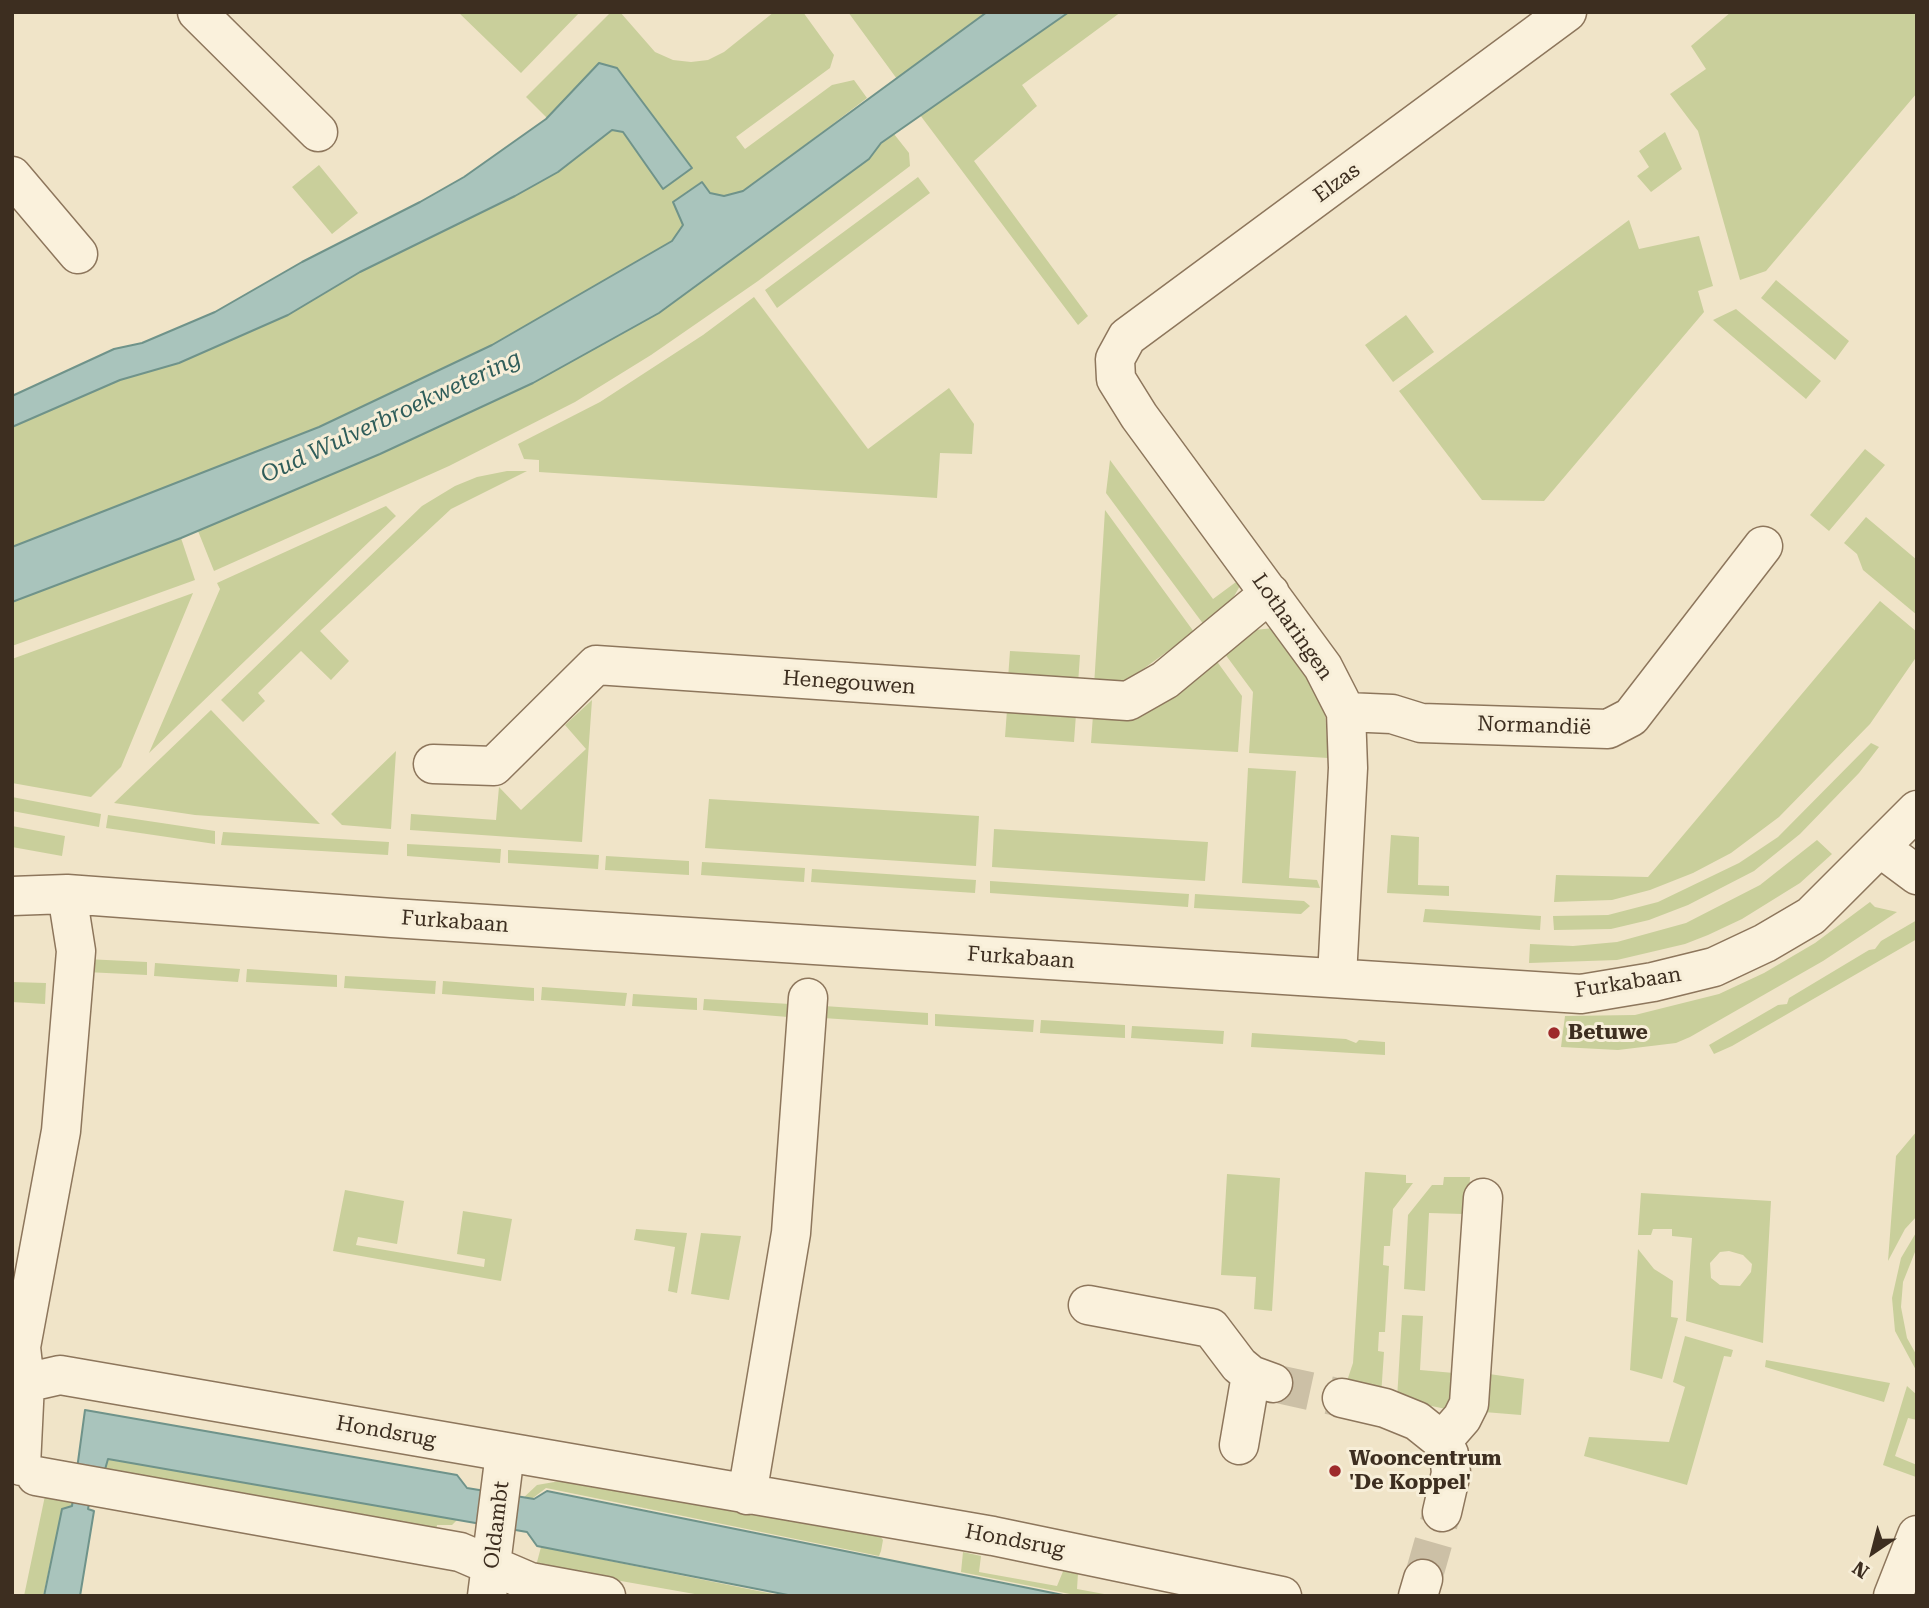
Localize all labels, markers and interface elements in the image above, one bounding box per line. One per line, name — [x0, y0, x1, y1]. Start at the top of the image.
street label: Elzas — [1309, 158, 1365, 208]
water label: Oud Wulverbroekwetering — [257, 345, 525, 489]
street label: Lotharingen — [1246, 569, 1338, 685]
street label: Henegouwen — [782, 666, 916, 700]
street label: Normandië — [1477, 711, 1591, 741]
street label: Furkabaan — [400, 906, 510, 938]
street label: Furkabaan — [966, 942, 1076, 974]
street label: Furkabaan — [1573, 962, 1683, 1004]
place label: Betuwe — [1568, 1020, 1648, 1046]
marker: Betuwe — [1546, 1025, 1562, 1041]
street label: Hondsrug — [334, 1411, 438, 1453]
place label: Wooncentrum 'De Koppel' — [1349, 1446, 1502, 1496]
marker: Wooncentrum 'De Koppel' — [1327, 1463, 1343, 1479]
street label: Oldambt — [479, 1480, 515, 1570]
north arrow — [1838, 1517, 1908, 1587]
street label: Hondsrug — [963, 1519, 1067, 1563]
text: N — [1848, 1556, 1873, 1583]

